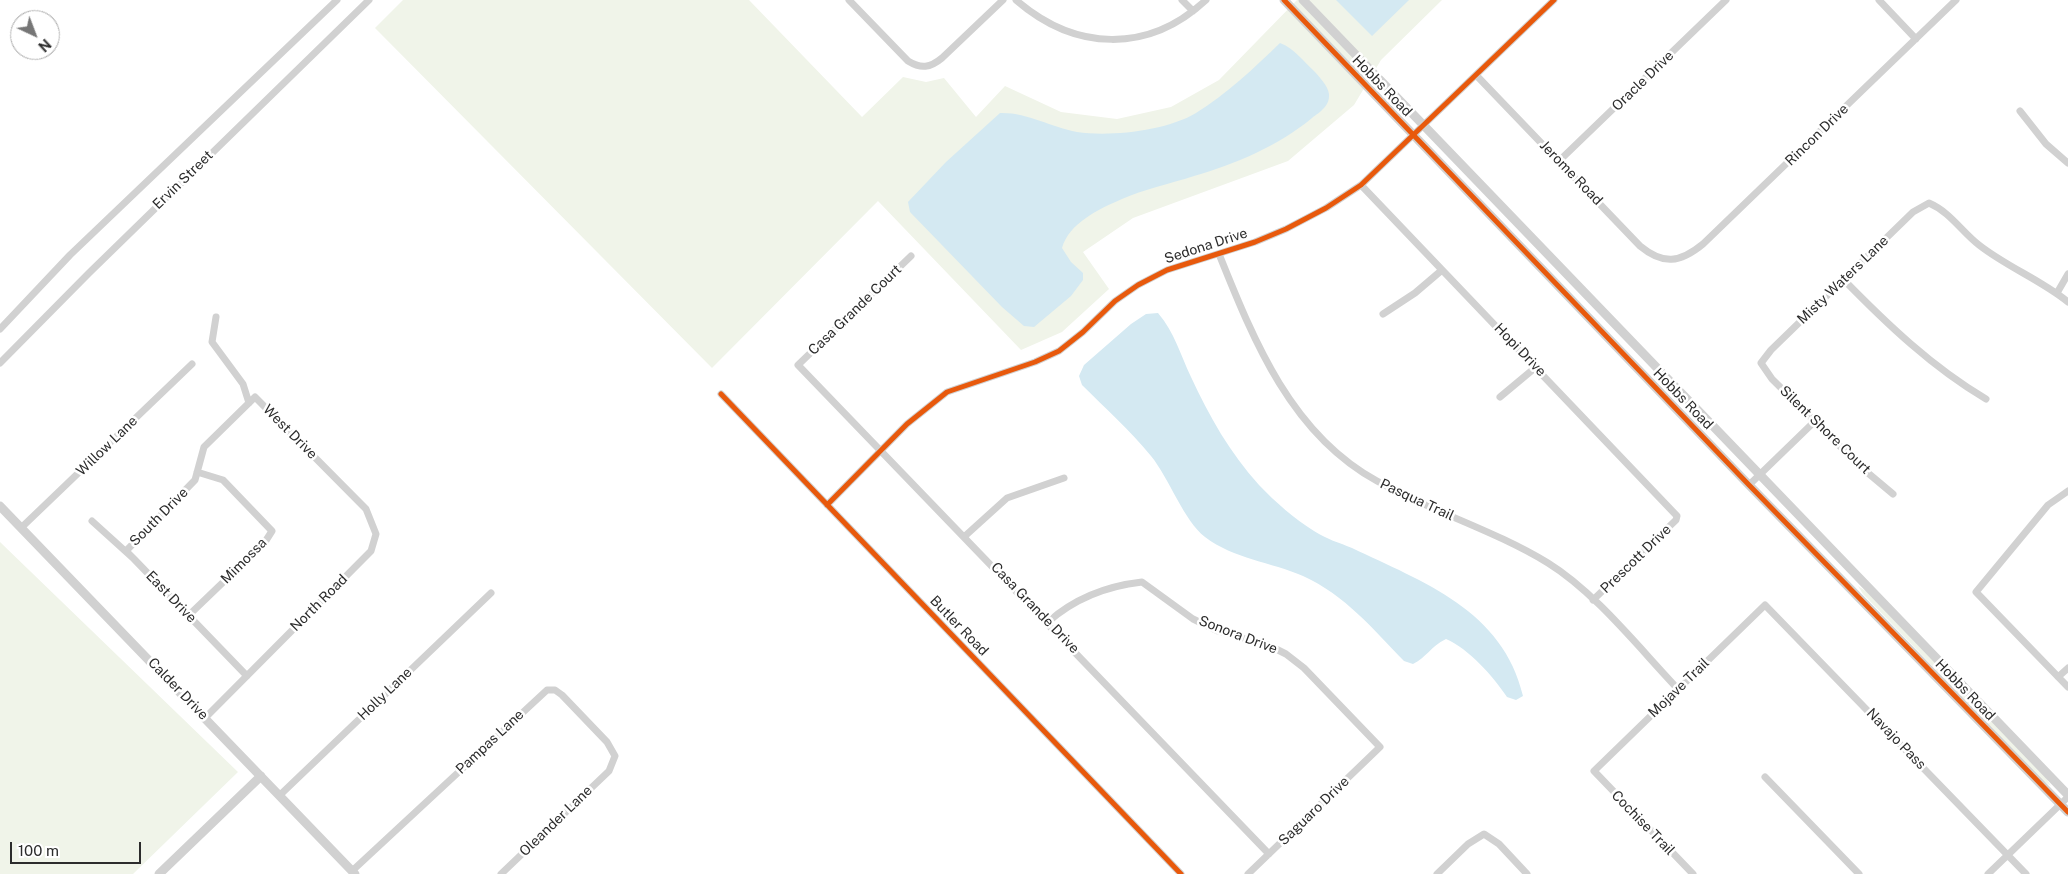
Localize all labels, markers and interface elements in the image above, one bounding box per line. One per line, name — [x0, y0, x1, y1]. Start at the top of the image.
north arrow — [10, 10, 60, 60]
text: N — [35, 36, 54, 55]
street label: Oracle Drive — [1609, 47, 1677, 115]
street label: Hobbs Road — [1349, 52, 1415, 120]
street label: Rincon Drive — [1782, 101, 1852, 169]
street label: Jerome Road — [1536, 137, 1606, 209]
street label: Ervin Street — [149, 147, 217, 213]
street label: Sedona Drive — [1162, 225, 1250, 267]
street label: Misty Waters Lane — [1794, 232, 1892, 328]
street label: Casa Grande Court — [805, 261, 905, 359]
street label: Hopi Drive — [1491, 320, 1549, 380]
street label: Hobbs Road — [1650, 365, 1716, 433]
street label: Silent Shore Court — [1776, 382, 1874, 478]
street label: West Drive — [259, 401, 321, 463]
street label: Willow Lane — [73, 413, 141, 479]
street label: Pasqua Trail — [1377, 476, 1457, 524]
street label: South Drive — [126, 484, 192, 550]
street label: Prescott Drive — [1597, 521, 1675, 597]
street label: Mimossa — [218, 535, 270, 587]
street label: Casa Grande Drive — [987, 559, 1083, 657]
street label: East Drive — [142, 568, 200, 626]
street label: North Road — [287, 571, 351, 635]
street label: Butler Road — [926, 593, 992, 659]
street label: Sonora Drive — [1196, 612, 1280, 658]
street label: Calder Drive — [144, 654, 212, 724]
street label: Mojave Trail — [1645, 655, 1713, 721]
street label: Hobbs Road — [1932, 656, 1998, 724]
street label: Holly Lane — [354, 664, 416, 724]
street label: Navajo Pass — [1863, 705, 1929, 773]
street label: Pampas Lane — [453, 706, 527, 778]
street label: Saguaro Drive — [1275, 773, 1353, 849]
street label: Oleander Lane — [516, 782, 596, 860]
street label: Cochise Trail — [1608, 787, 1678, 859]
scale bar — [12, 832, 144, 864]
text: 100 m — [18, 842, 59, 859]

